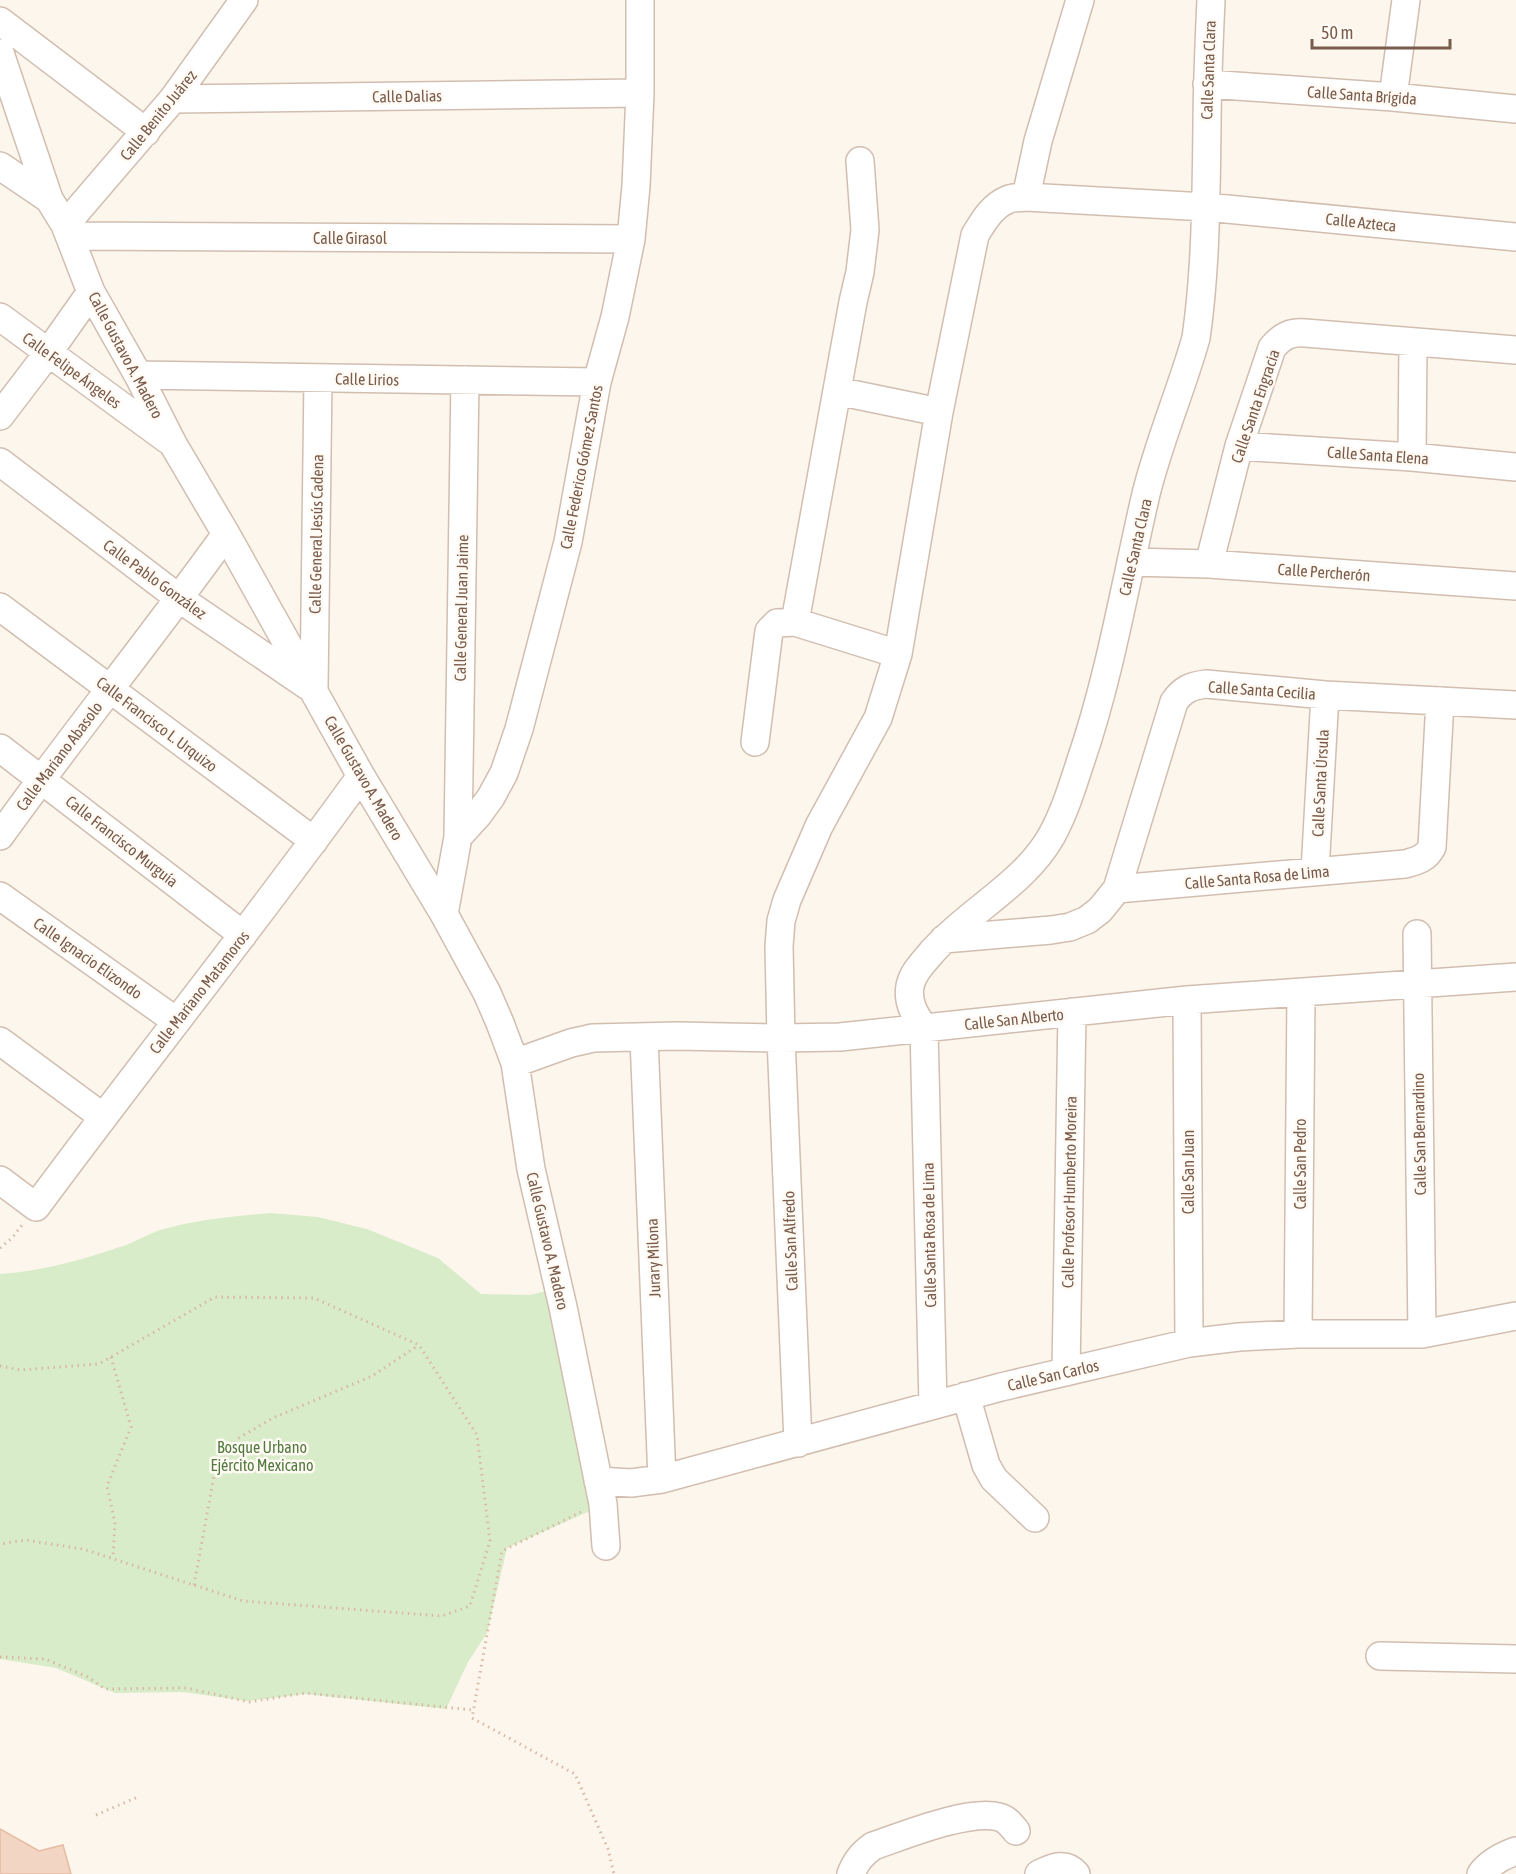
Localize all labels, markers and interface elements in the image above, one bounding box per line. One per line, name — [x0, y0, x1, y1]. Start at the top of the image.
scale bar — [1312, 12, 1450, 50]
street label: Calle Santa Clara — [1197, 20, 1219, 120]
text: 50 m — [1321, 22, 1353, 43]
street label: Calle Benito Juárez — [116, 66, 200, 164]
street label: Calle Santa Brígida — [1306, 82, 1418, 109]
street label: Calle Dalias — [372, 86, 442, 106]
street label: Calle Azteca — [1325, 209, 1397, 235]
street label: Calle Girasol — [313, 229, 388, 247]
street label: Calle Gustavo A. Madero — [85, 289, 167, 421]
street label: Calle Felipe Ángeles — [19, 328, 125, 413]
street label: Calle Santa Engracia — [1227, 347, 1284, 465]
street label: Calle Lirios — [335, 369, 399, 389]
street label: Calle Federico Gómez Santos — [556, 383, 606, 551]
street label: Calle Santa Elena — [1327, 442, 1429, 468]
street label: Calle General Jesús Cadena — [306, 454, 326, 614]
street label: Calle Santa Clara — [1115, 497, 1155, 597]
street label: Calle General Juan Jaime — [451, 534, 471, 682]
street label: Calle Pablo González — [100, 536, 210, 623]
street label: Calle Percherón — [1277, 560, 1371, 584]
street label: Calle Francisco L. Urquizo — [92, 673, 221, 776]
street label: Calle Santa Cecilia — [1208, 677, 1316, 703]
street label: Calle Mariano Abasolo — [12, 698, 106, 814]
street label: Calle Gustavo A. Madero — [321, 713, 407, 843]
street label: Calle Santa Úrsula — [1308, 729, 1332, 837]
street label: Calle Francisco Murguía — [62, 792, 182, 891]
street label: Calle Santa Rosa de Lima — [1184, 862, 1330, 892]
street label: Calle Ignacio Elizondo — [30, 914, 146, 1003]
street label: Calle Mariano Matamoros — [145, 927, 253, 1057]
street label: Calle San Alberto — [963, 1005, 1065, 1033]
street label: Calle San Bernardino — [1409, 1073, 1429, 1195]
street label: Calle Profesor Humberto Moreira — [1058, 1096, 1080, 1288]
street label: Calle San Pedro — [1291, 1118, 1309, 1210]
street label: Calle San Juan — [1179, 1130, 1197, 1214]
street label: Calle Santa Rosa de Lima — [919, 1162, 939, 1308]
street label: Calle Gustavo A. Madero — [523, 1170, 573, 1312]
street label: Calle San Alfredo — [779, 1191, 801, 1291]
street label: Jurary Milona — [643, 1218, 664, 1298]
street label: Calle San Carlos — [1006, 1356, 1101, 1394]
park label: Bosque Urbano Ejército Mexicano — [211, 1438, 313, 1475]

